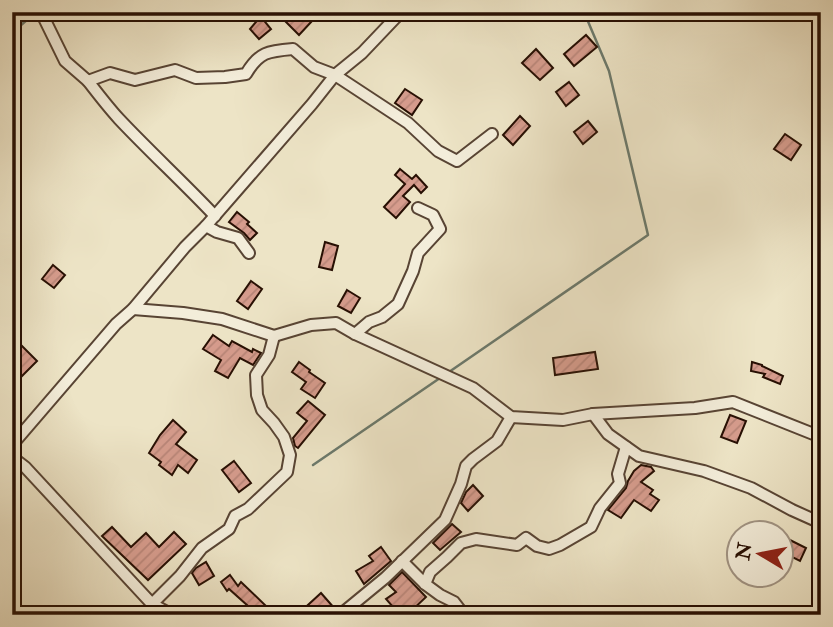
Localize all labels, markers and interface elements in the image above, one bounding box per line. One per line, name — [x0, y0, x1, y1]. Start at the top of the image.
north arrow — [724, 518, 794, 588]
text: N — [731, 540, 758, 563]

